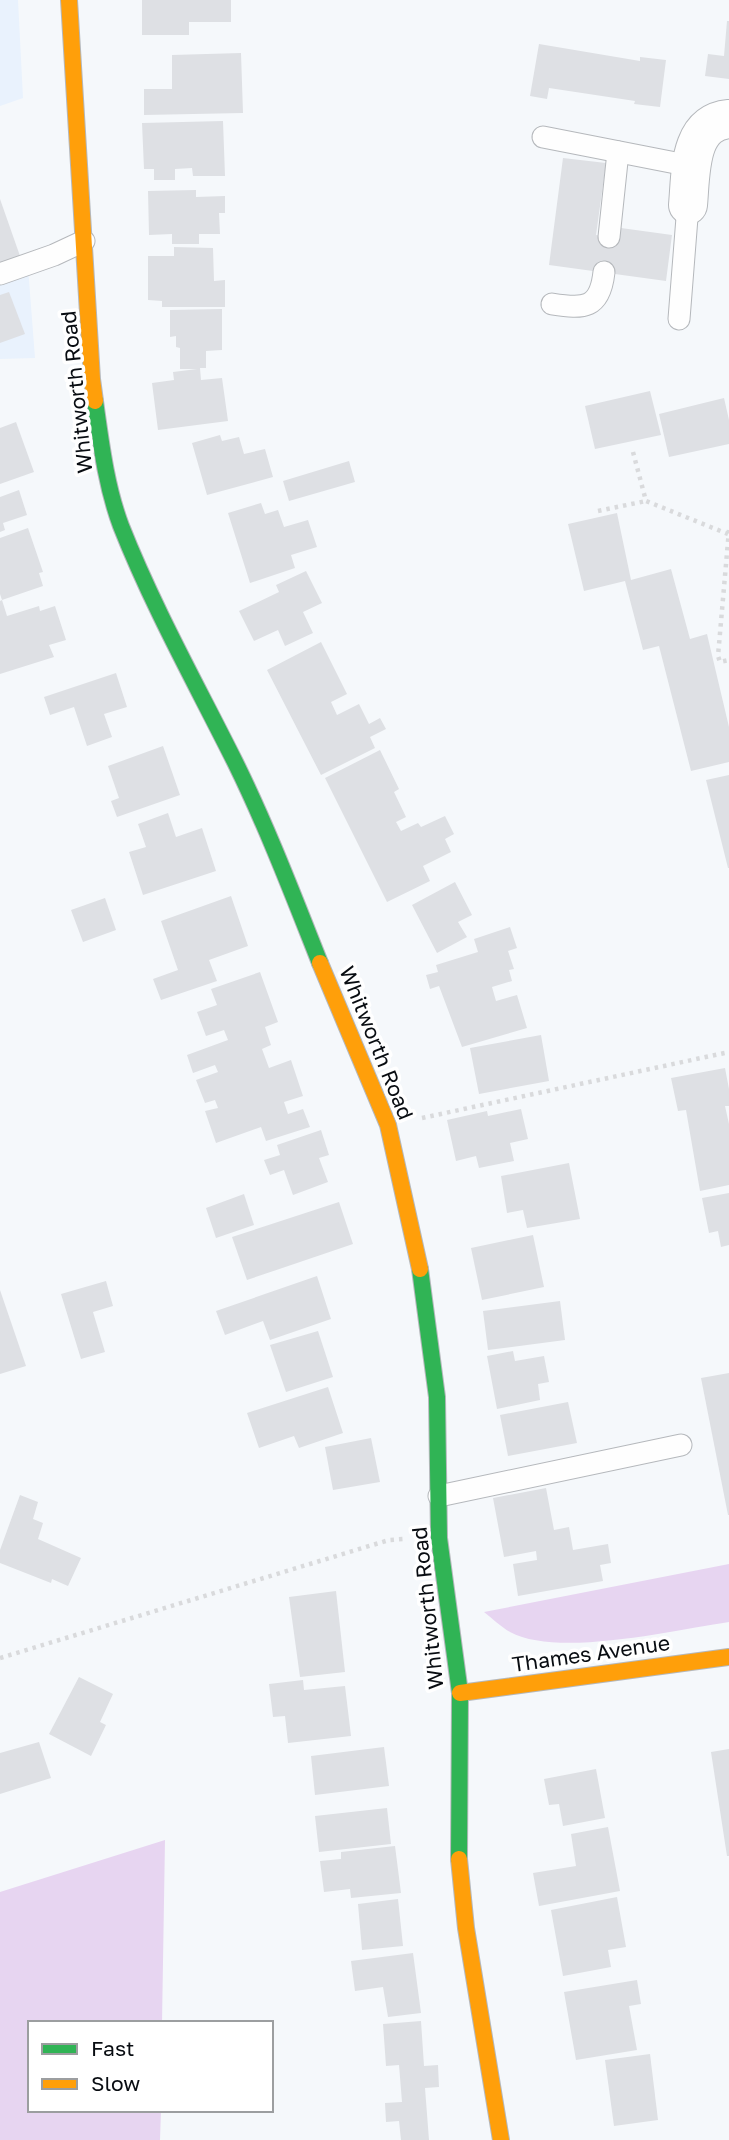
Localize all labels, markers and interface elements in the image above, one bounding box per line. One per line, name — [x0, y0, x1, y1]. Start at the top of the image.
street label: Whitworth Road — [55, 310, 97, 475]
street label: Whitworth Road — [334, 962, 420, 1123]
street label: Whitworth Road — [406, 1526, 448, 1691]
street label: Thames Avenue — [510, 1629, 671, 1677]
legend — [28, 2021, 273, 2112]
text: Fast — [91, 2035, 134, 2061]
text: Slow — [91, 2070, 140, 2096]

